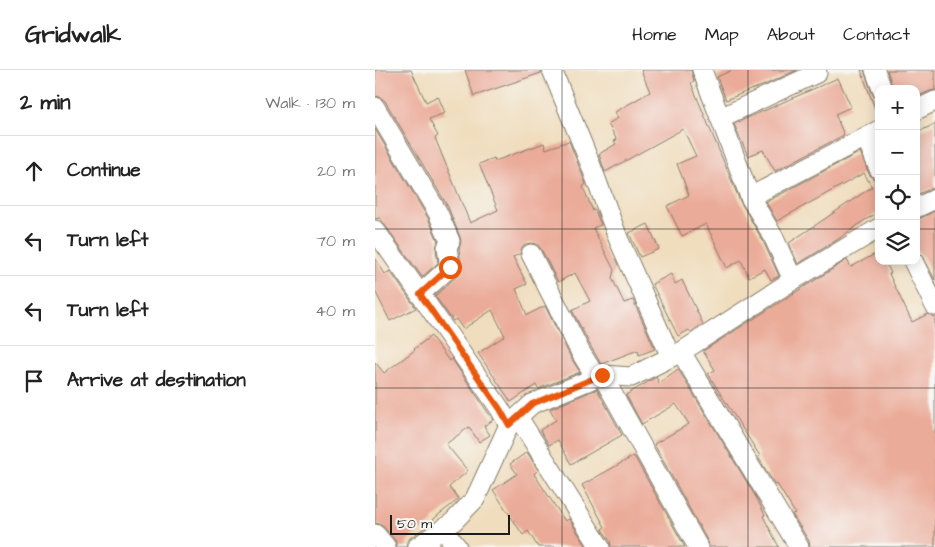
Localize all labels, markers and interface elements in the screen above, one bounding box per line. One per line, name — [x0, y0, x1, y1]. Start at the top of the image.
text: Gridwalk — [25, 18, 121, 52]
text: Home — [632, 22, 677, 47]
text: Map — [705, 22, 739, 47]
text: About — [767, 22, 815, 47]
text: Contact — [843, 22, 910, 47]
map controls — [875, 85, 920, 265]
button: + — [875, 85, 920, 130]
text: 2 min — [20, 88, 70, 117]
text: Walk · 130 m — [265, 92, 355, 114]
button: − — [875, 130, 920, 175]
icon: ahead — [20, 157, 48, 185]
text: Continue — [67, 157, 141, 184]
text: 20 m — [317, 160, 355, 182]
button: locate — [875, 175, 920, 220]
button: layers — [875, 220, 920, 265]
icon: left — [20, 227, 48, 255]
text: Turn left — [67, 227, 148, 254]
text: 70 m — [316, 230, 355, 252]
route start — [439, 256, 462, 279]
icon: left — [20, 297, 48, 325]
text: Turn left — [67, 297, 148, 324]
text: 40 m — [315, 300, 355, 322]
route end — [591, 364, 614, 387]
icon: arrive — [20, 367, 48, 395]
text: Arrive at destination — [67, 367, 246, 394]
scale bar — [390, 512, 510, 535]
text: 50 m — [397, 514, 432, 534]

